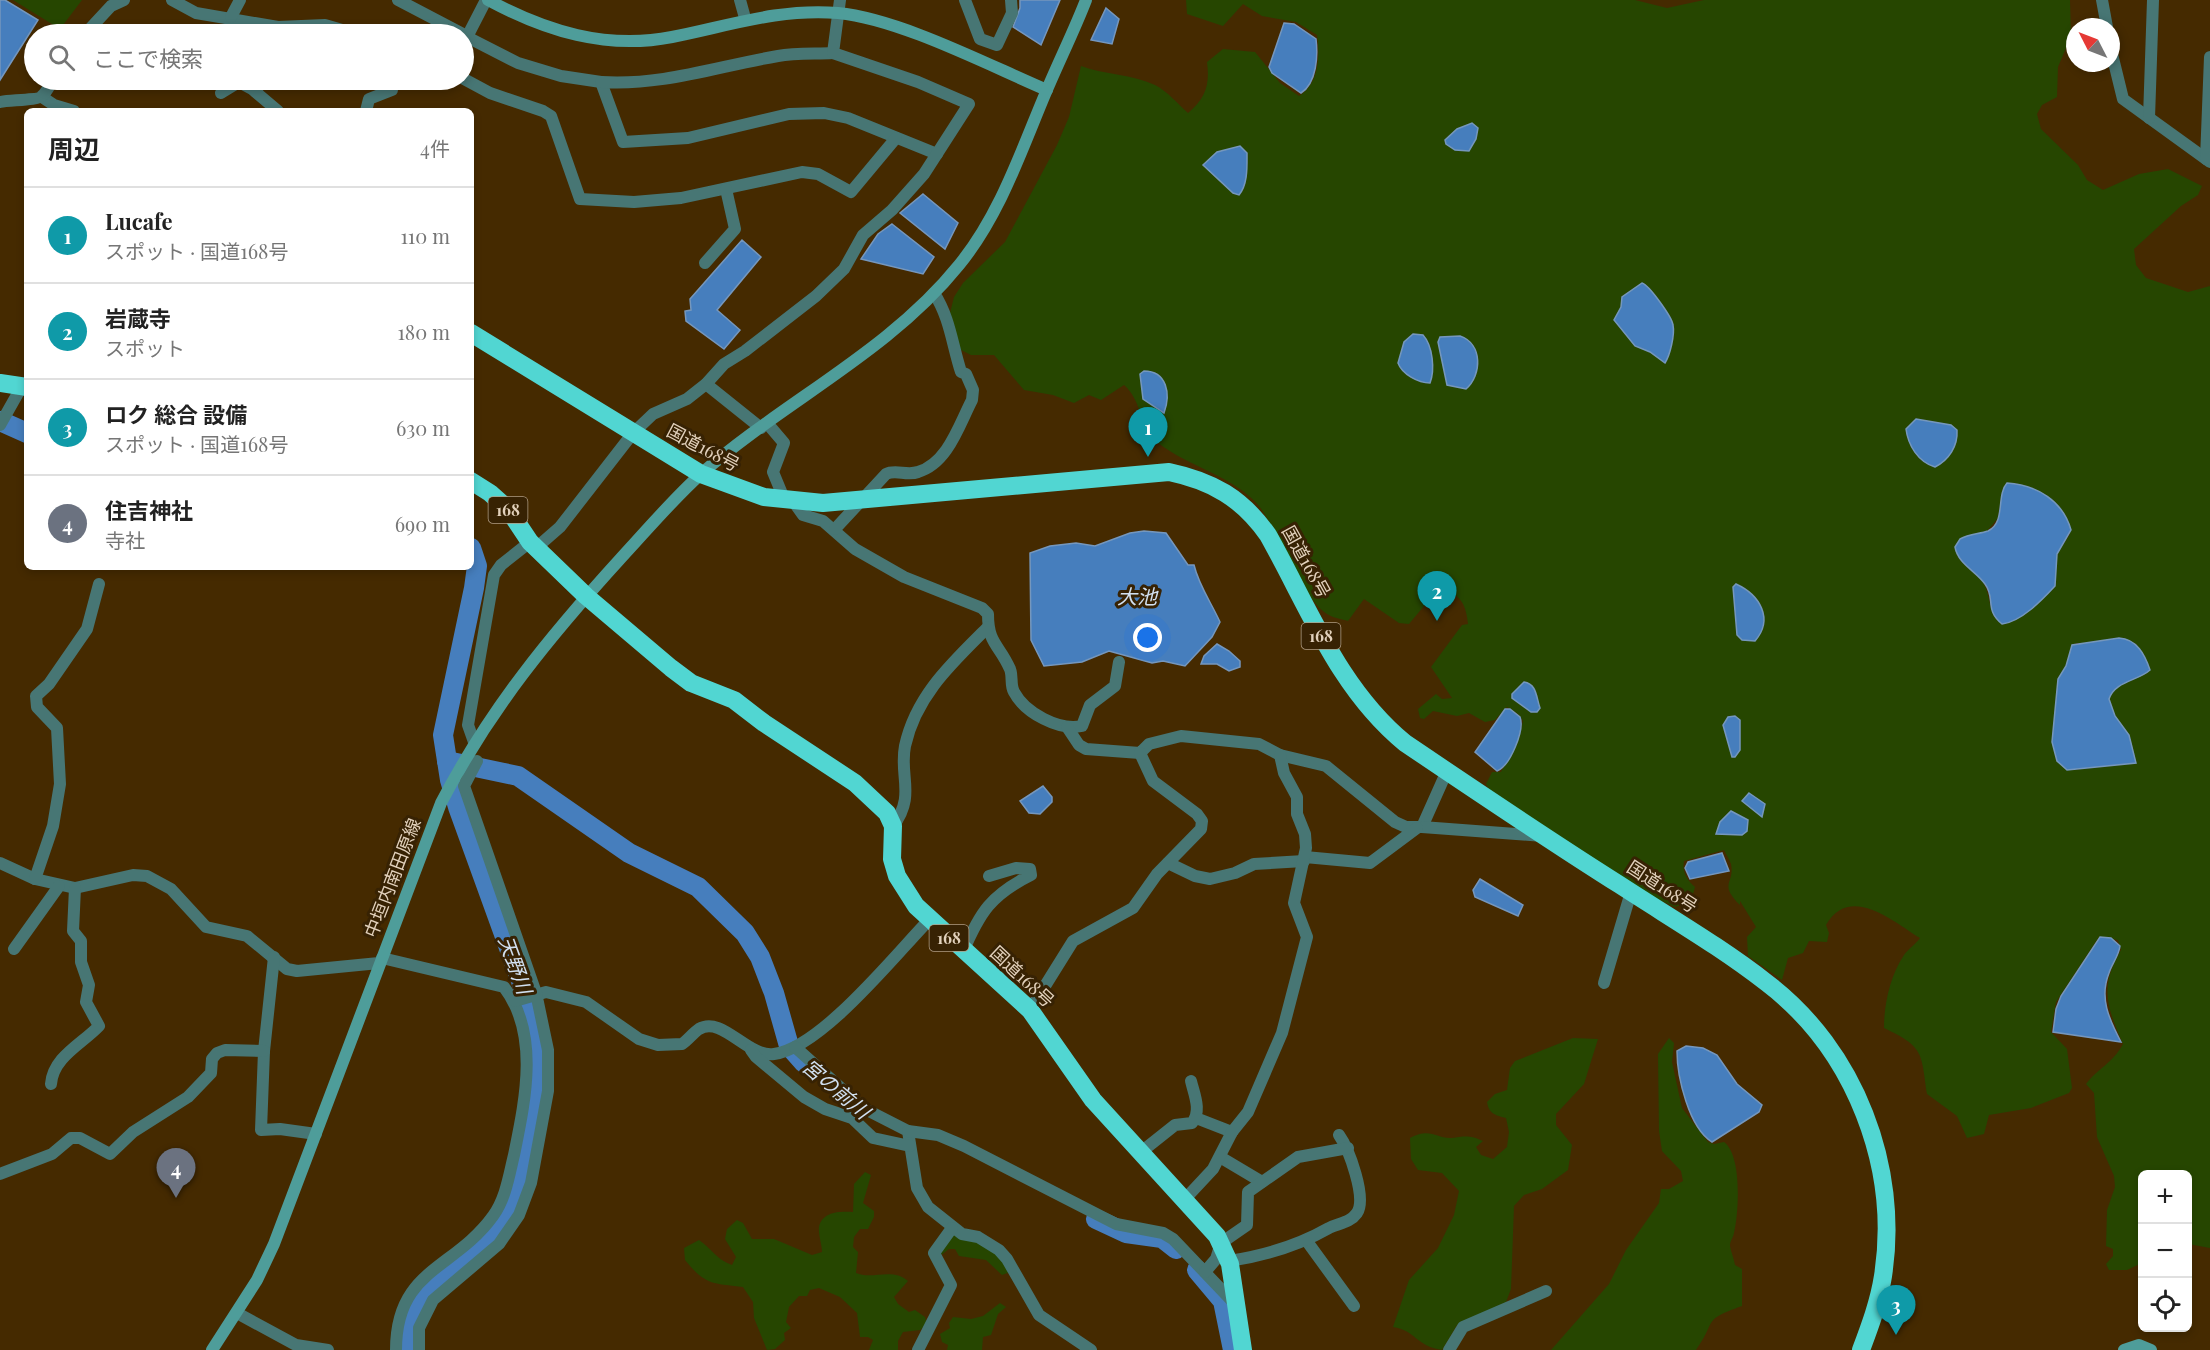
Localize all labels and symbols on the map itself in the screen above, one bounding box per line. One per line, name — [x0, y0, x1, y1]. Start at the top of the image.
north arrow — [2066, 18, 2120, 72]
pin: 1 — [1128, 408, 1168, 457]
street label: 国道168号 — [663, 418, 744, 476]
road number: 168 — [488, 497, 528, 523]
street label: 国道168号 — [1277, 521, 1337, 602]
pin: 2 — [1418, 572, 1456, 621]
water label: 大池 — [1117, 582, 1159, 609]
your location — [1133, 623, 1162, 652]
road number: 168 — [1302, 623, 1340, 649]
street label: 中垣内南田原線 — [358, 815, 426, 941]
street label: 国道168号 — [1623, 854, 1702, 918]
road number: 168 — [930, 925, 968, 951]
water label: 天野川 — [493, 932, 540, 999]
street label: 国道168号 — [985, 940, 1060, 1012]
water label: 宮の前川 — [798, 1052, 878, 1125]
pin: 4 — [156, 1148, 195, 1198]
pin: 3 — [1876, 1286, 1916, 1335]

